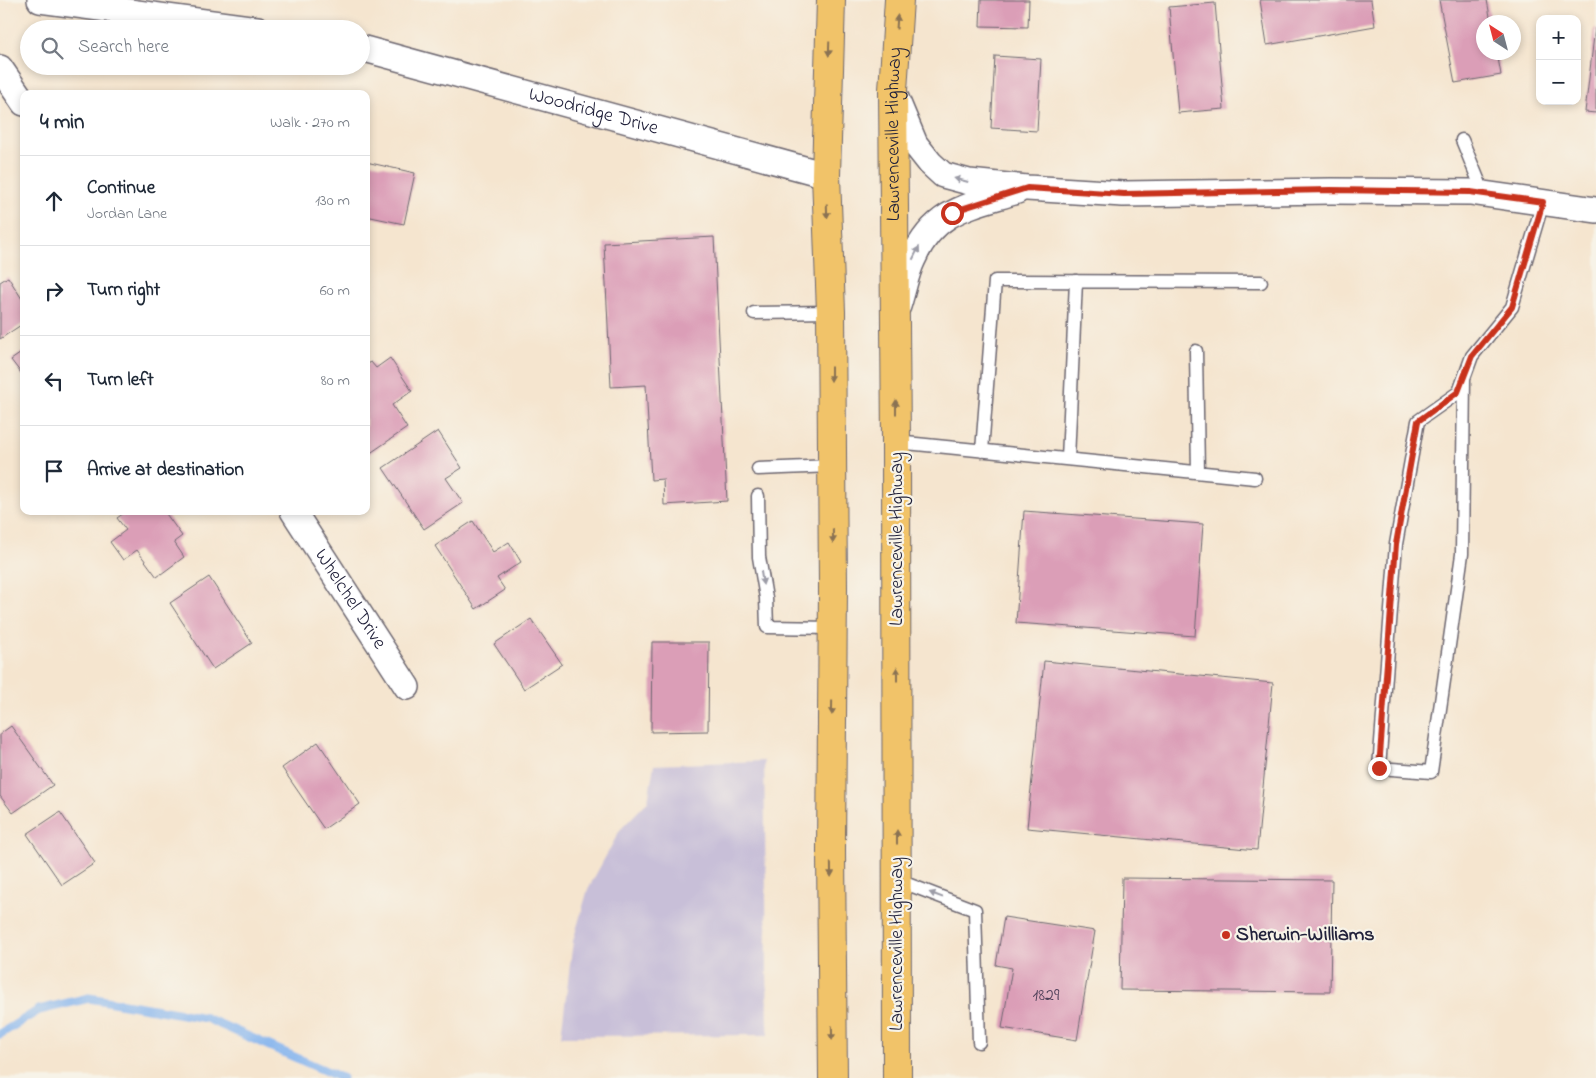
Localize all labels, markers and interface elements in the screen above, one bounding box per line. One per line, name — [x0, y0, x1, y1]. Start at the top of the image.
one-way arrow — [894, 14, 902, 30]
north arrow — [1476, 15, 1521, 60]
map controls — [1536, 15, 1581, 105]
button: + — [1536, 15, 1581, 60]
search box — [20, 20, 370, 75]
icon: search — [38, 34, 66, 62]
text: Search here — [78, 34, 169, 61]
one-way arrow — [825, 41, 833, 57]
street label: Lawrenceville Highway — [878, 46, 910, 221]
button: − — [1536, 60, 1581, 105]
street label: Woodridge Drive — [525, 80, 662, 143]
text: 4 min — [40, 108, 84, 138]
text: Walk · 270 m — [270, 111, 350, 135]
text: Continue — [87, 175, 155, 202]
one-way arrow — [954, 175, 969, 183]
icon: ahead — [40, 187, 68, 215]
text: 130 m — [315, 189, 350, 213]
text: Jordan Lane — [87, 202, 167, 226]
route start — [941, 202, 964, 225]
one-way arrow — [823, 203, 831, 219]
one-way arrow — [912, 246, 920, 260]
icon: right — [40, 277, 68, 305]
text: Turn right — [87, 277, 160, 304]
text: 60 m — [320, 279, 350, 303]
one-way arrow — [828, 366, 836, 382]
icon: left — [40, 367, 68, 395]
text: Turn left — [87, 367, 154, 394]
text: 80 m — [321, 369, 350, 393]
one-way arrow — [892, 399, 900, 415]
street label: Lawrenceville Highway — [883, 452, 913, 626]
icon: arrive — [40, 457, 68, 485]
text: Arrive at destination — [87, 457, 244, 484]
one-way arrow — [829, 528, 837, 544]
street label: Whelchel Drive — [307, 543, 393, 655]
one-way arrow — [759, 570, 767, 586]
one-way arrow — [893, 666, 901, 682]
one-way arrow — [828, 700, 836, 716]
route end — [1368, 757, 1391, 780]
one-way arrow — [893, 829, 901, 845]
street label: Lawrenceville Highway — [883, 857, 913, 1031]
one-way arrow — [827, 862, 835, 878]
one-way arrow — [929, 891, 943, 899]
place label: Sherwin-Williams — [1236, 921, 1375, 950]
marker: Sherwin-Williams — [1220, 929, 1232, 941]
house number: 1829 — [1033, 983, 1060, 1009]
one-way arrow — [828, 1025, 836, 1041]

